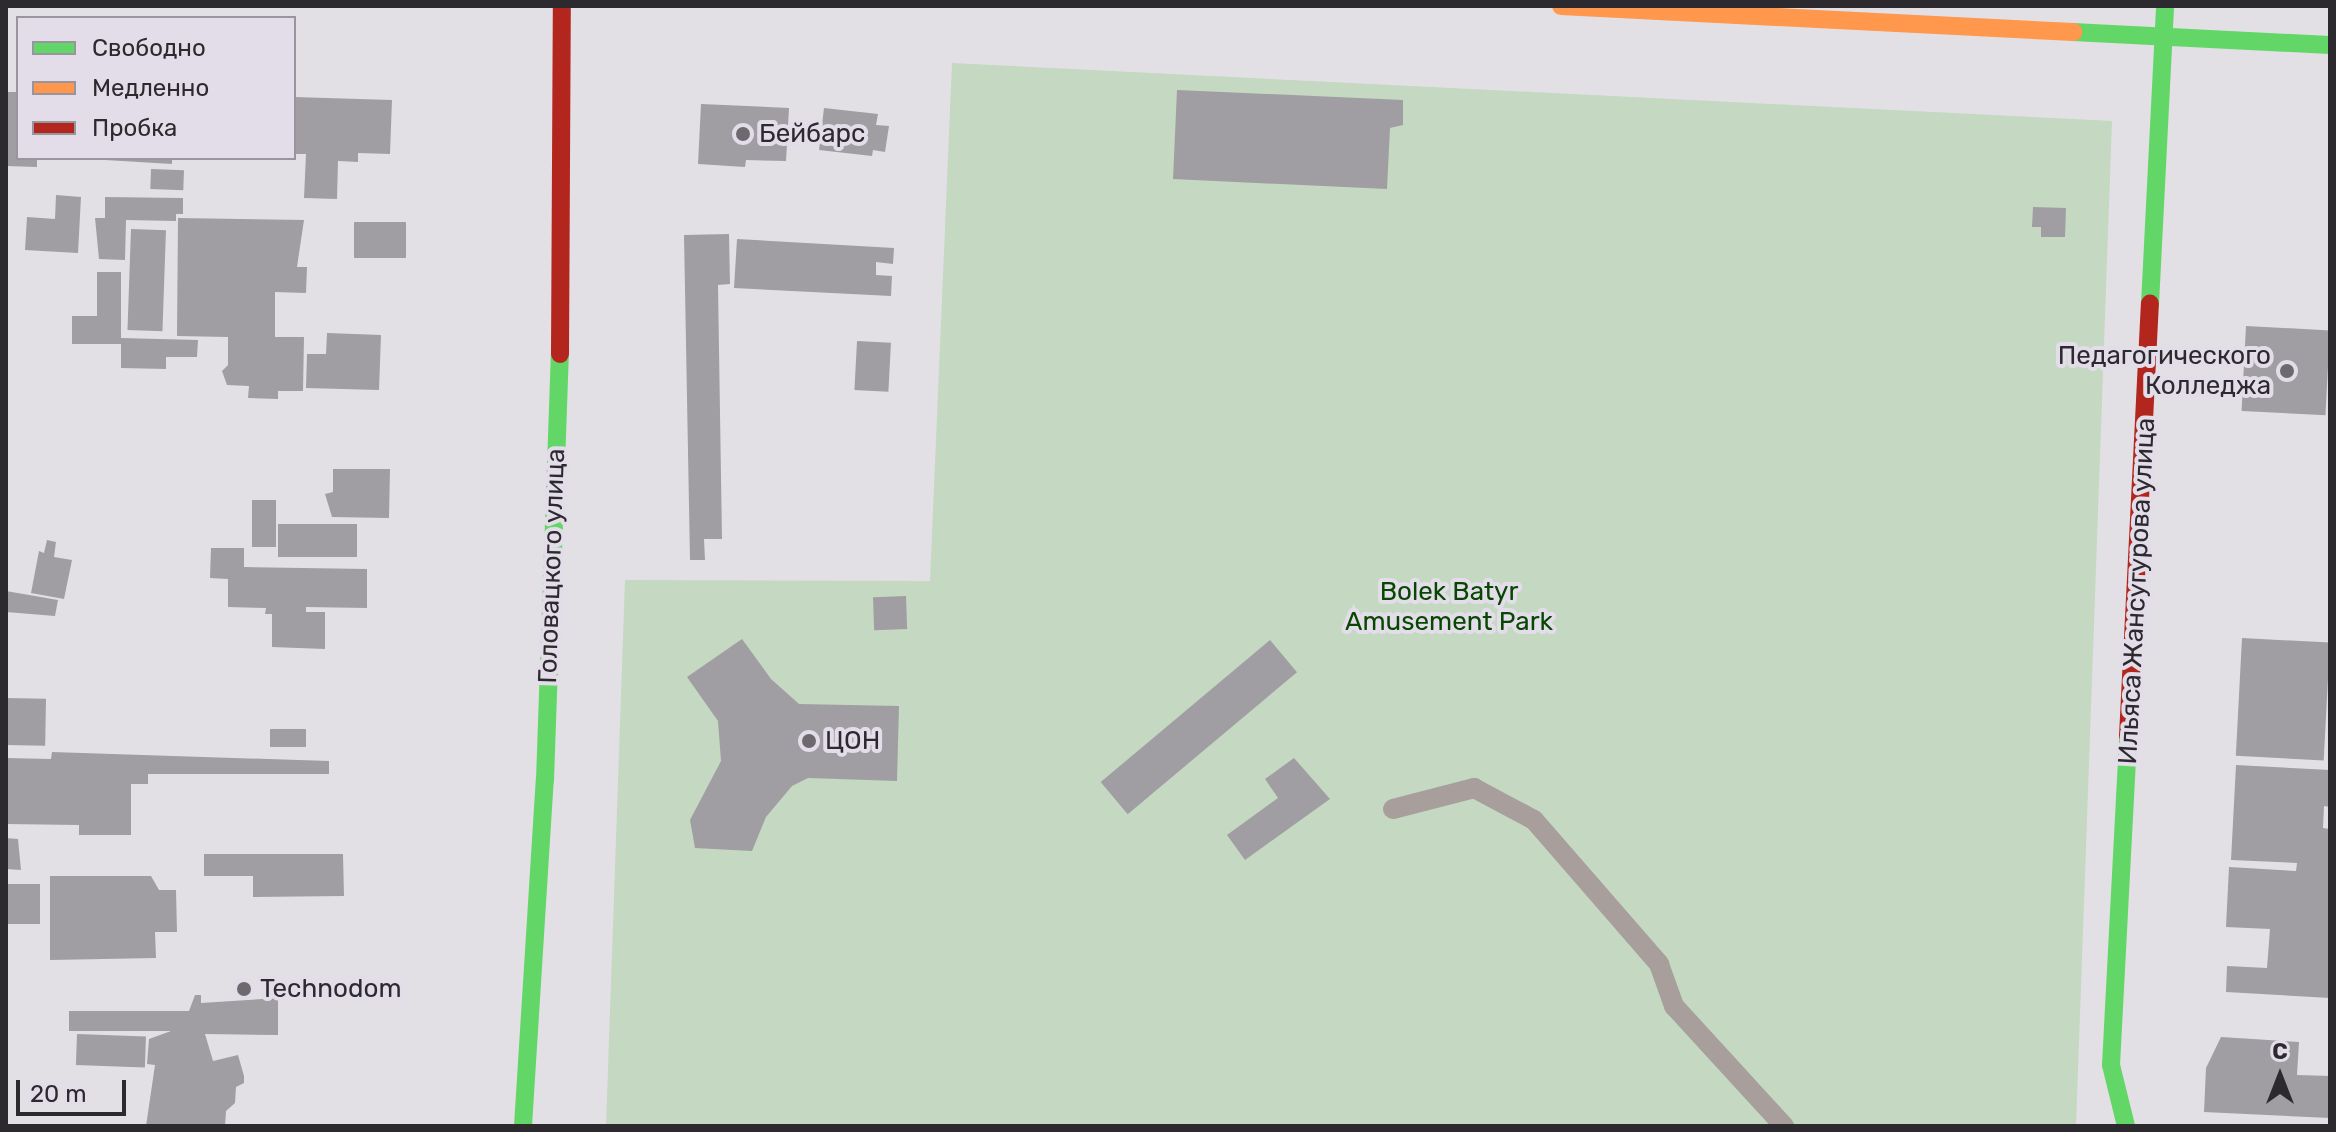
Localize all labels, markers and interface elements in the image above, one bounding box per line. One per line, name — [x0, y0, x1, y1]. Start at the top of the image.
legend — [16, 16, 296, 160]
text: Свободно — [92, 34, 206, 62]
text: Медленно — [92, 74, 209, 102]
text: Пробка — [92, 114, 177, 142]
place label: Бейбарс — [759, 118, 865, 150]
marker: Бейбарс — [734, 125, 752, 143]
place label: Педагогического Колледжа — [2058, 340, 2271, 402]
marker: Педагогического Колледжа — [2278, 362, 2296, 380]
street label: Ильяса Жансугурова улица — [2112, 417, 2162, 765]
street label: Головацкого улица — [532, 448, 572, 684]
park label: Bolek Batyr Amusement Park — [1345, 576, 1553, 638]
place label: ЦОН — [825, 725, 880, 757]
marker: ЦОН — [800, 732, 818, 750]
place label: Technodom — [260, 973, 401, 1005]
marker: Technodom — [235, 980, 253, 998]
north arrow — [2240, 1036, 2320, 1116]
text: С — [2272, 1038, 2288, 1065]
scale bar — [20, 1064, 130, 1114]
text: 20 m — [30, 1080, 87, 1108]

